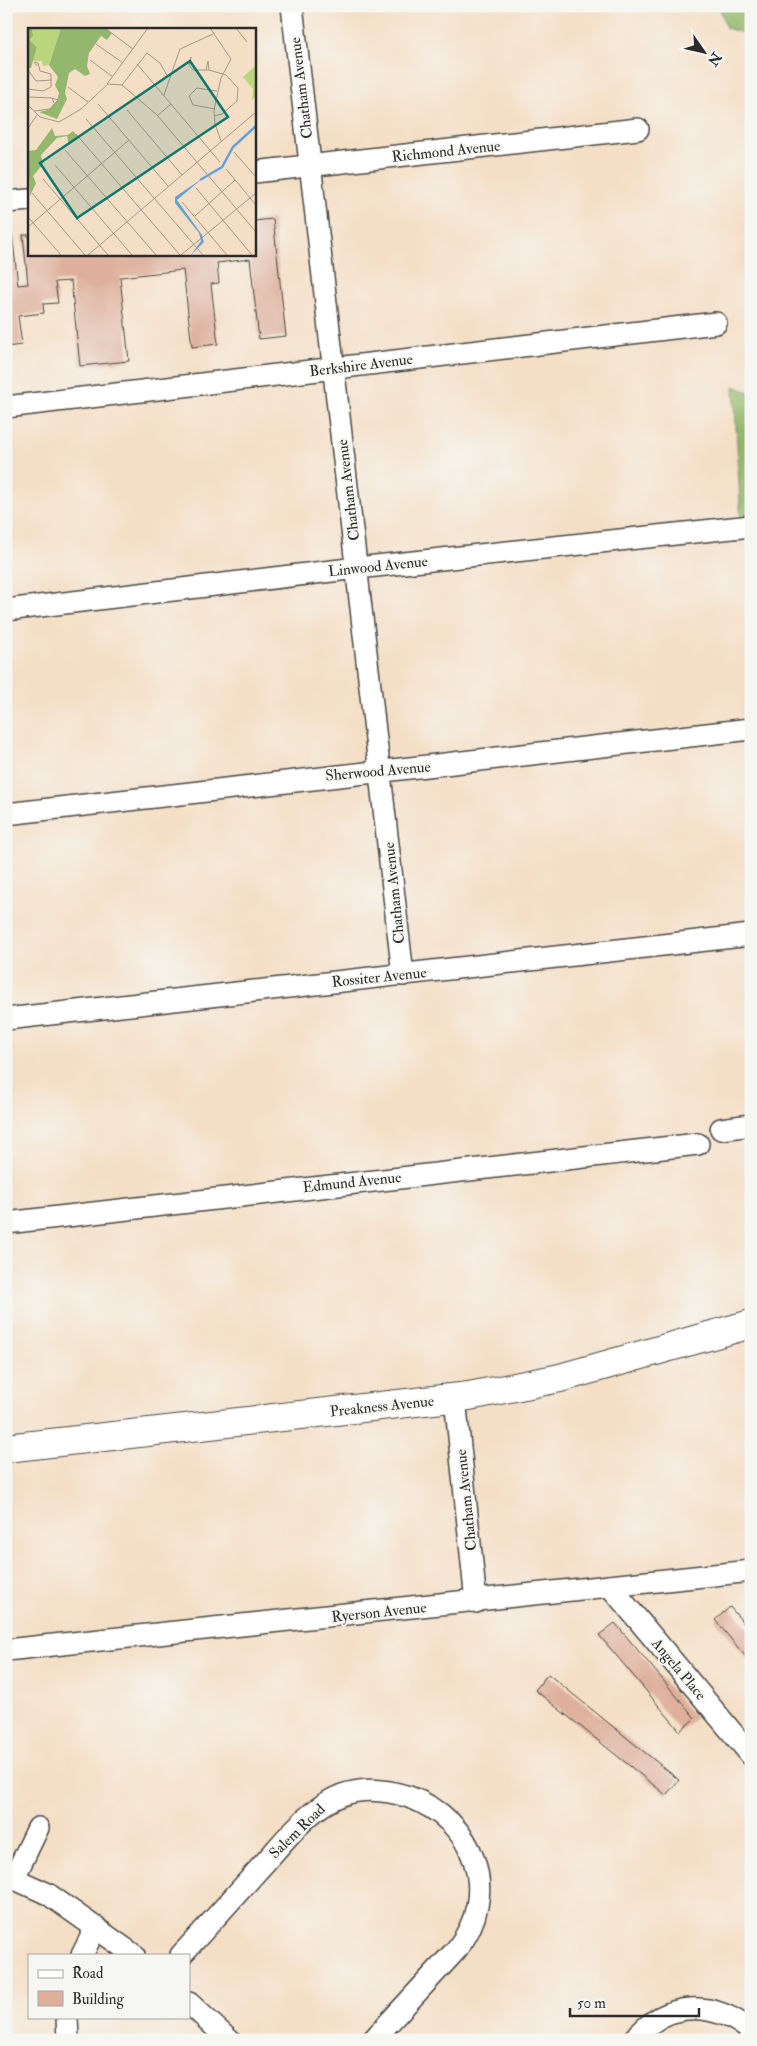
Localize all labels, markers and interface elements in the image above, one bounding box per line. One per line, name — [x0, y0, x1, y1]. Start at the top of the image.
inset map — [28, 28, 255, 255]
north arrow — [680, 28, 730, 78]
street label: Chatham Avenue — [286, 36, 317, 140]
text: N — [704, 48, 725, 69]
street label: Richmond Avenue — [391, 136, 501, 167]
street label: Berkshire Avenue — [308, 350, 414, 381]
street label: Chatham Avenue — [333, 438, 364, 542]
street label: Linwood Avenue — [327, 552, 429, 581]
street label: Sherwood Avenue — [325, 757, 431, 786]
street label: Chatham Avenue — [380, 841, 409, 945]
street label: Rossiter Avenue — [331, 963, 427, 992]
street label: Edmund Avenue — [302, 1168, 402, 1197]
street label: Preakness Avenue — [329, 1392, 435, 1421]
street label: Chatham Avenue — [452, 1448, 481, 1552]
street label: Ryerson Avenue — [331, 1598, 428, 1627]
street label: Angela Place — [647, 1634, 710, 1704]
street label: Salem Road — [265, 1800, 330, 1863]
legend — [28, 1954, 190, 2018]
text: Road — [72, 1964, 104, 1983]
scale bar — [570, 1986, 698, 2018]
text: Building — [72, 1990, 124, 2009]
text: 50 m — [577, 1994, 606, 2013]

